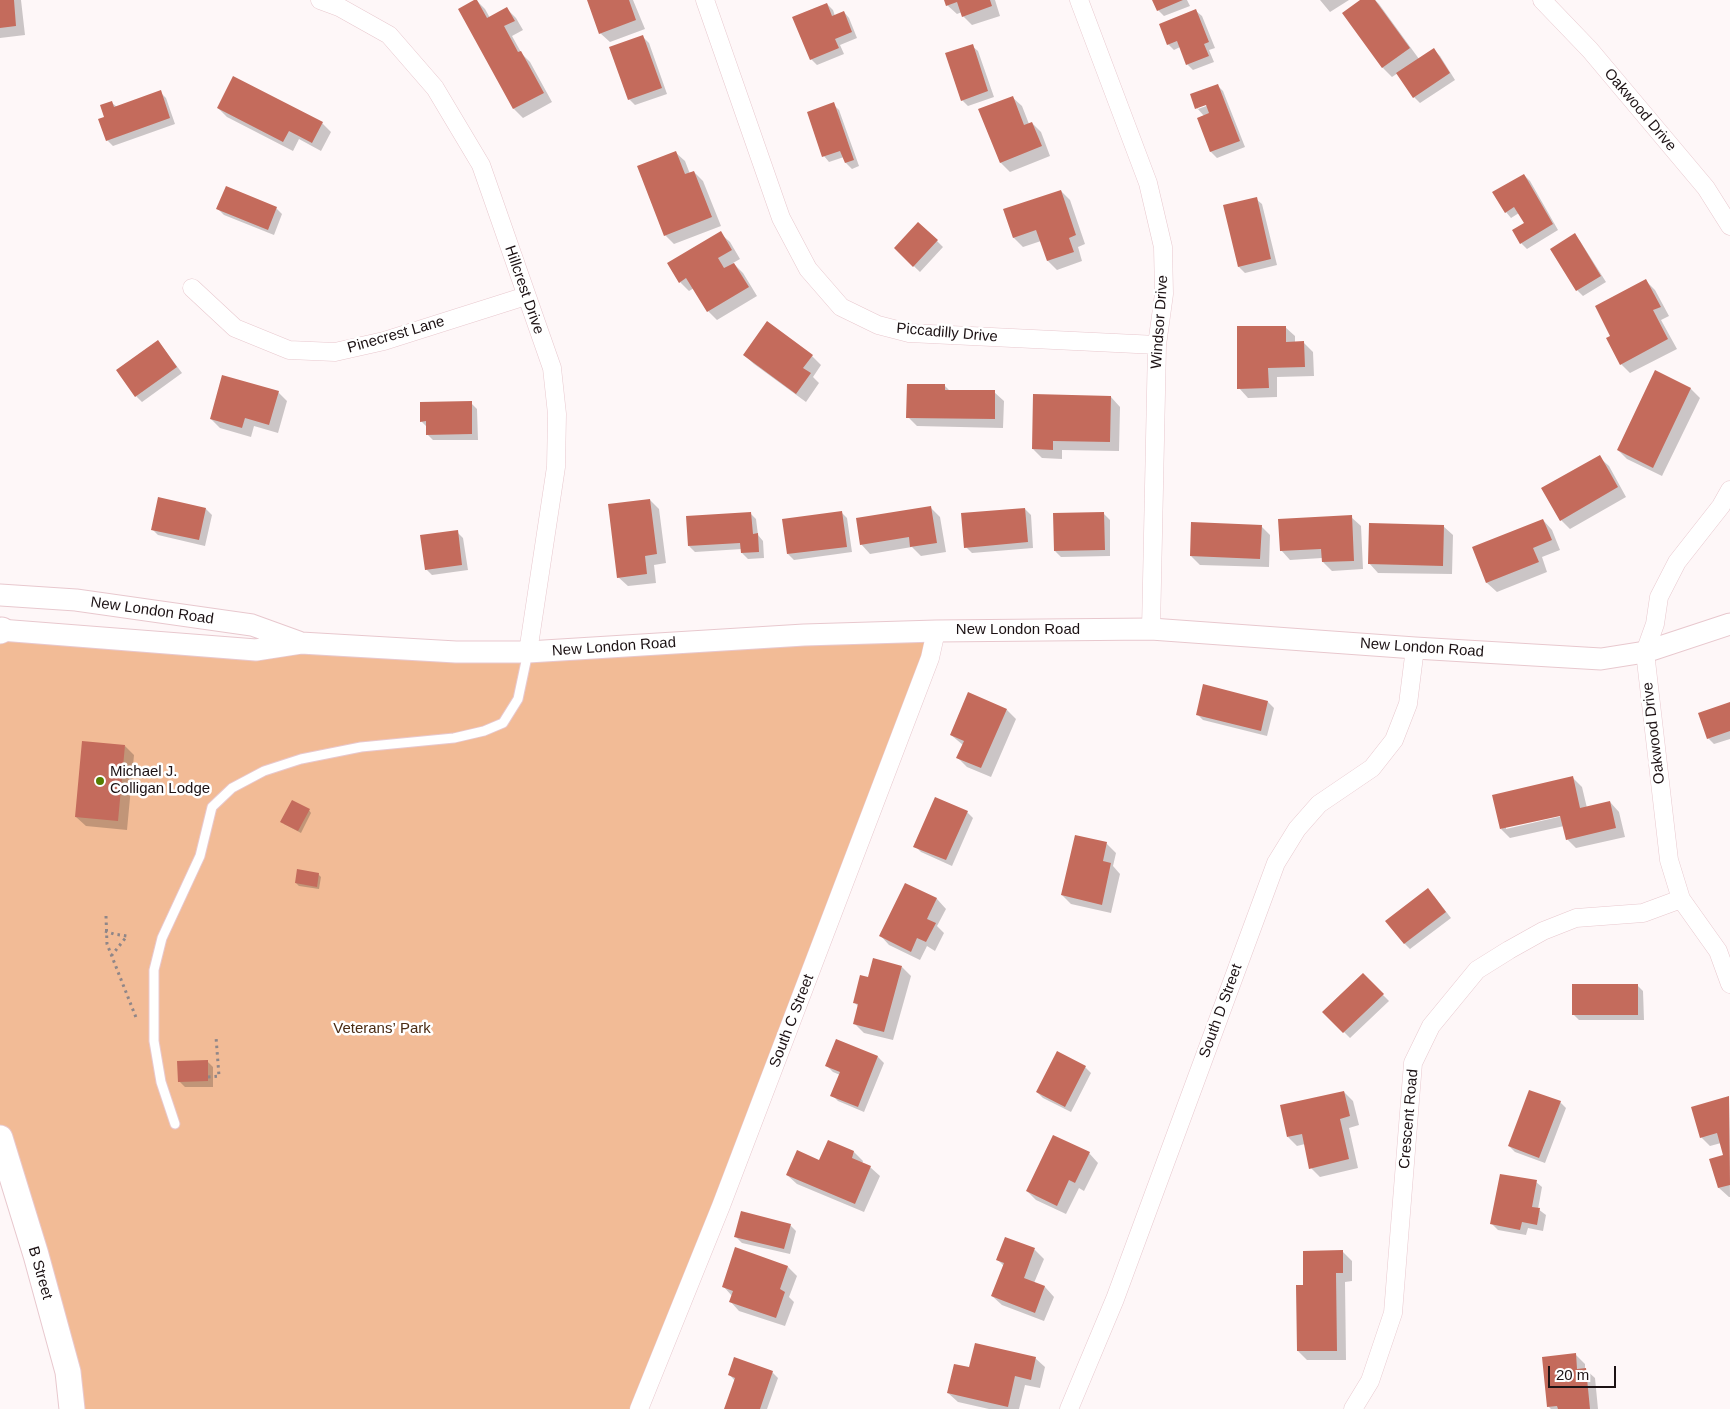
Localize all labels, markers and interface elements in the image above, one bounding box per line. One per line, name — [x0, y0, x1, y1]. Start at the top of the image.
street label: Oakwood Drive — [1600, 65, 1680, 155]
street label: Hillcrest Drive — [500, 243, 548, 337]
street label: Windsor Drive — [1148, 274, 1172, 370]
street label: Pinecrest Lane — [345, 313, 447, 357]
street label: Piccadilly Drive — [896, 320, 998, 346]
street label: New London Road — [89, 593, 215, 629]
street label: New London Road — [956, 621, 1080, 639]
street label: New London Road — [551, 634, 677, 660]
street label: New London Road — [1359, 635, 1485, 661]
street label: Oakwood Drive — [1639, 681, 1669, 785]
place label: Michael J. Colligan Lodge — [110, 763, 210, 798]
marker: Michael J. Colligan Lodge — [94, 775, 106, 787]
street label: South D Street — [1196, 962, 1246, 1060]
street label: South C Street — [766, 972, 818, 1070]
park label: Veterans’ Park — [333, 1020, 431, 1038]
street label: Crescent Road — [1396, 1068, 1422, 1170]
street label: B Street — [24, 1244, 56, 1302]
scale bar — [1550, 1356, 1618, 1388]
text: 20 m — [1556, 1366, 1589, 1383]

